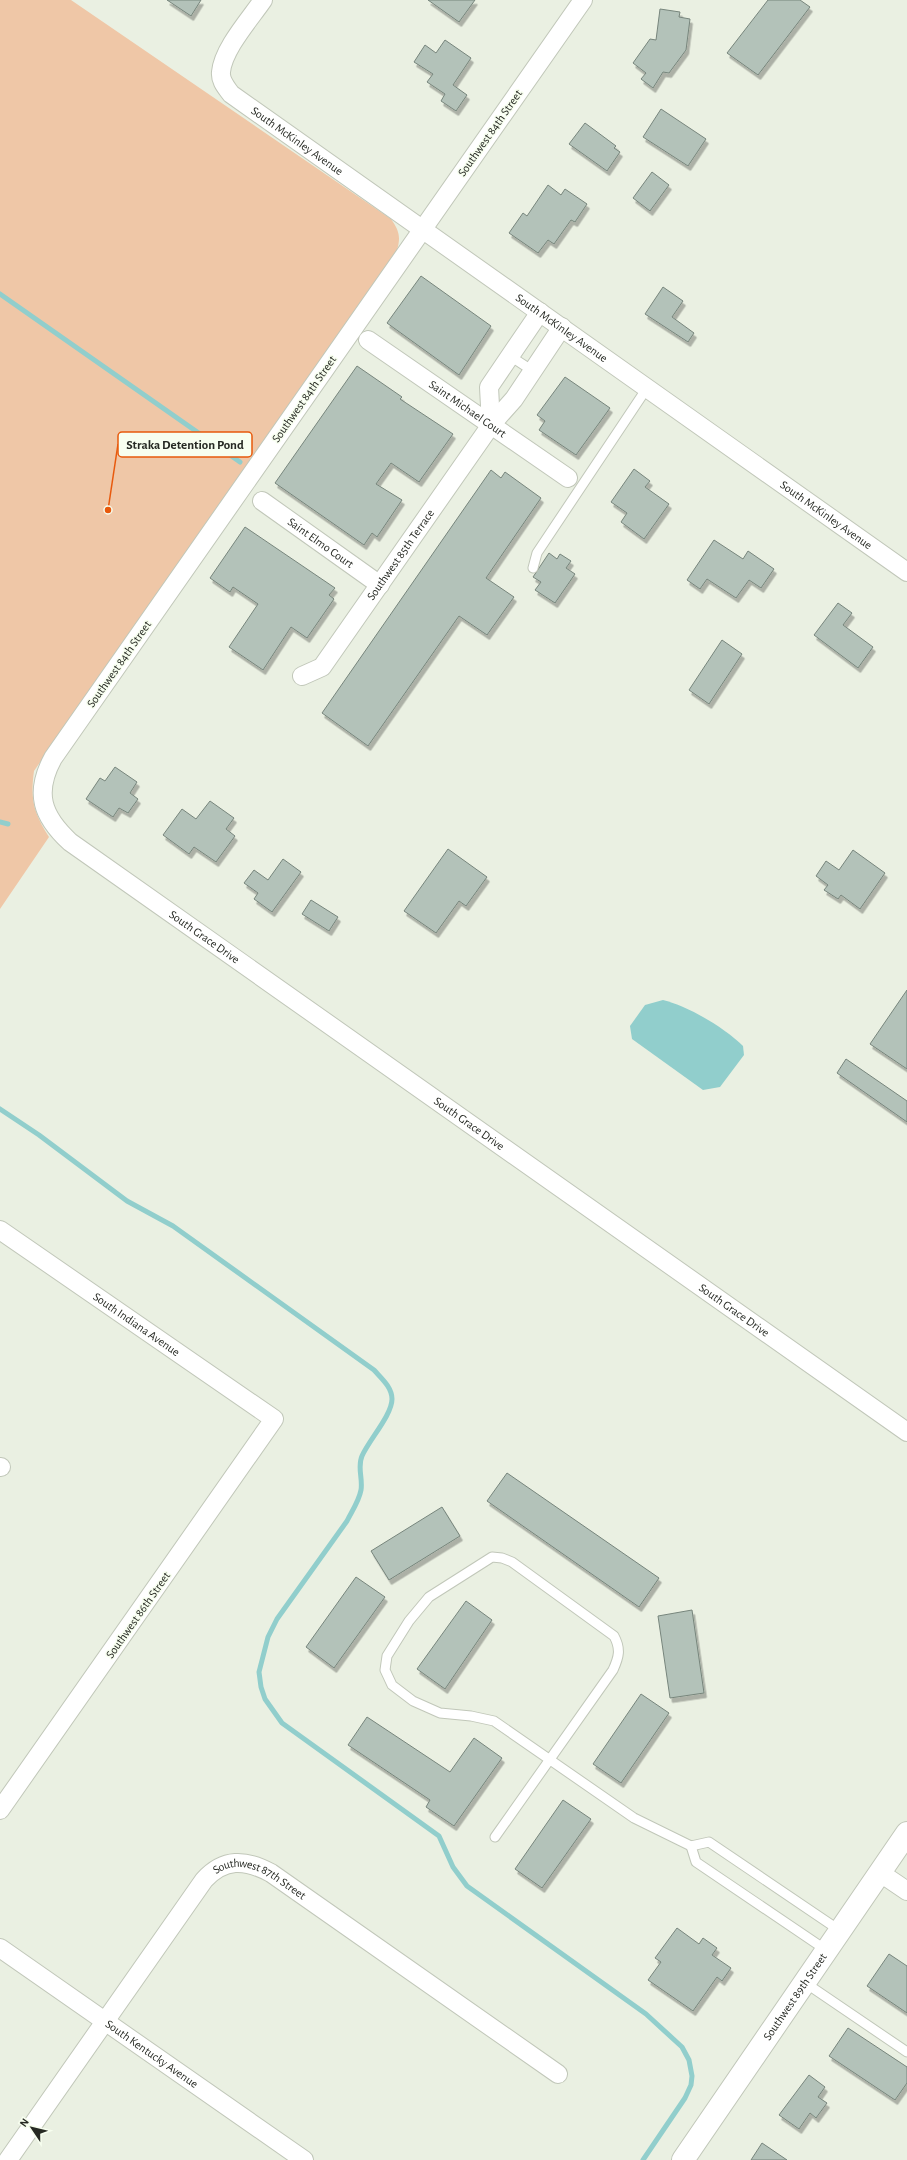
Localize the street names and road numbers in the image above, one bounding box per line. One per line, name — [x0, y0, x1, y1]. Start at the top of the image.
street label: Southwest 84th Street — [456, 87, 524, 179]
street label: South McKinley Avenue — [249, 104, 345, 177]
street label: South McKinley Avenue — [514, 291, 610, 364]
street label: Southwest 84th Street — [270, 353, 338, 445]
street label: Saint Michael Court — [427, 378, 509, 440]
street label: South McKinley Avenue — [778, 478, 874, 551]
street label: Southwest 85th Terrace — [365, 507, 436, 602]
street label: Saint Elmo Court — [285, 515, 356, 570]
street label: Southwest 84th Street — [85, 618, 153, 710]
street label: South Grace Drive — [167, 908, 242, 966]
street label: South Grace Drive — [432, 1095, 507, 1152]
street label: South Grace Drive — [697, 1281, 771, 1339]
street label: South Indiana Avenue — [91, 1290, 182, 1358]
street label: Southwest 86th Street — [104, 1569, 172, 1660]
street label: Southwest 87th Street — [211, 1857, 308, 1902]
street label: Southwest 89th Street — [761, 1951, 829, 2042]
street label: South Kentucky Avenue — [103, 2018, 200, 2090]

